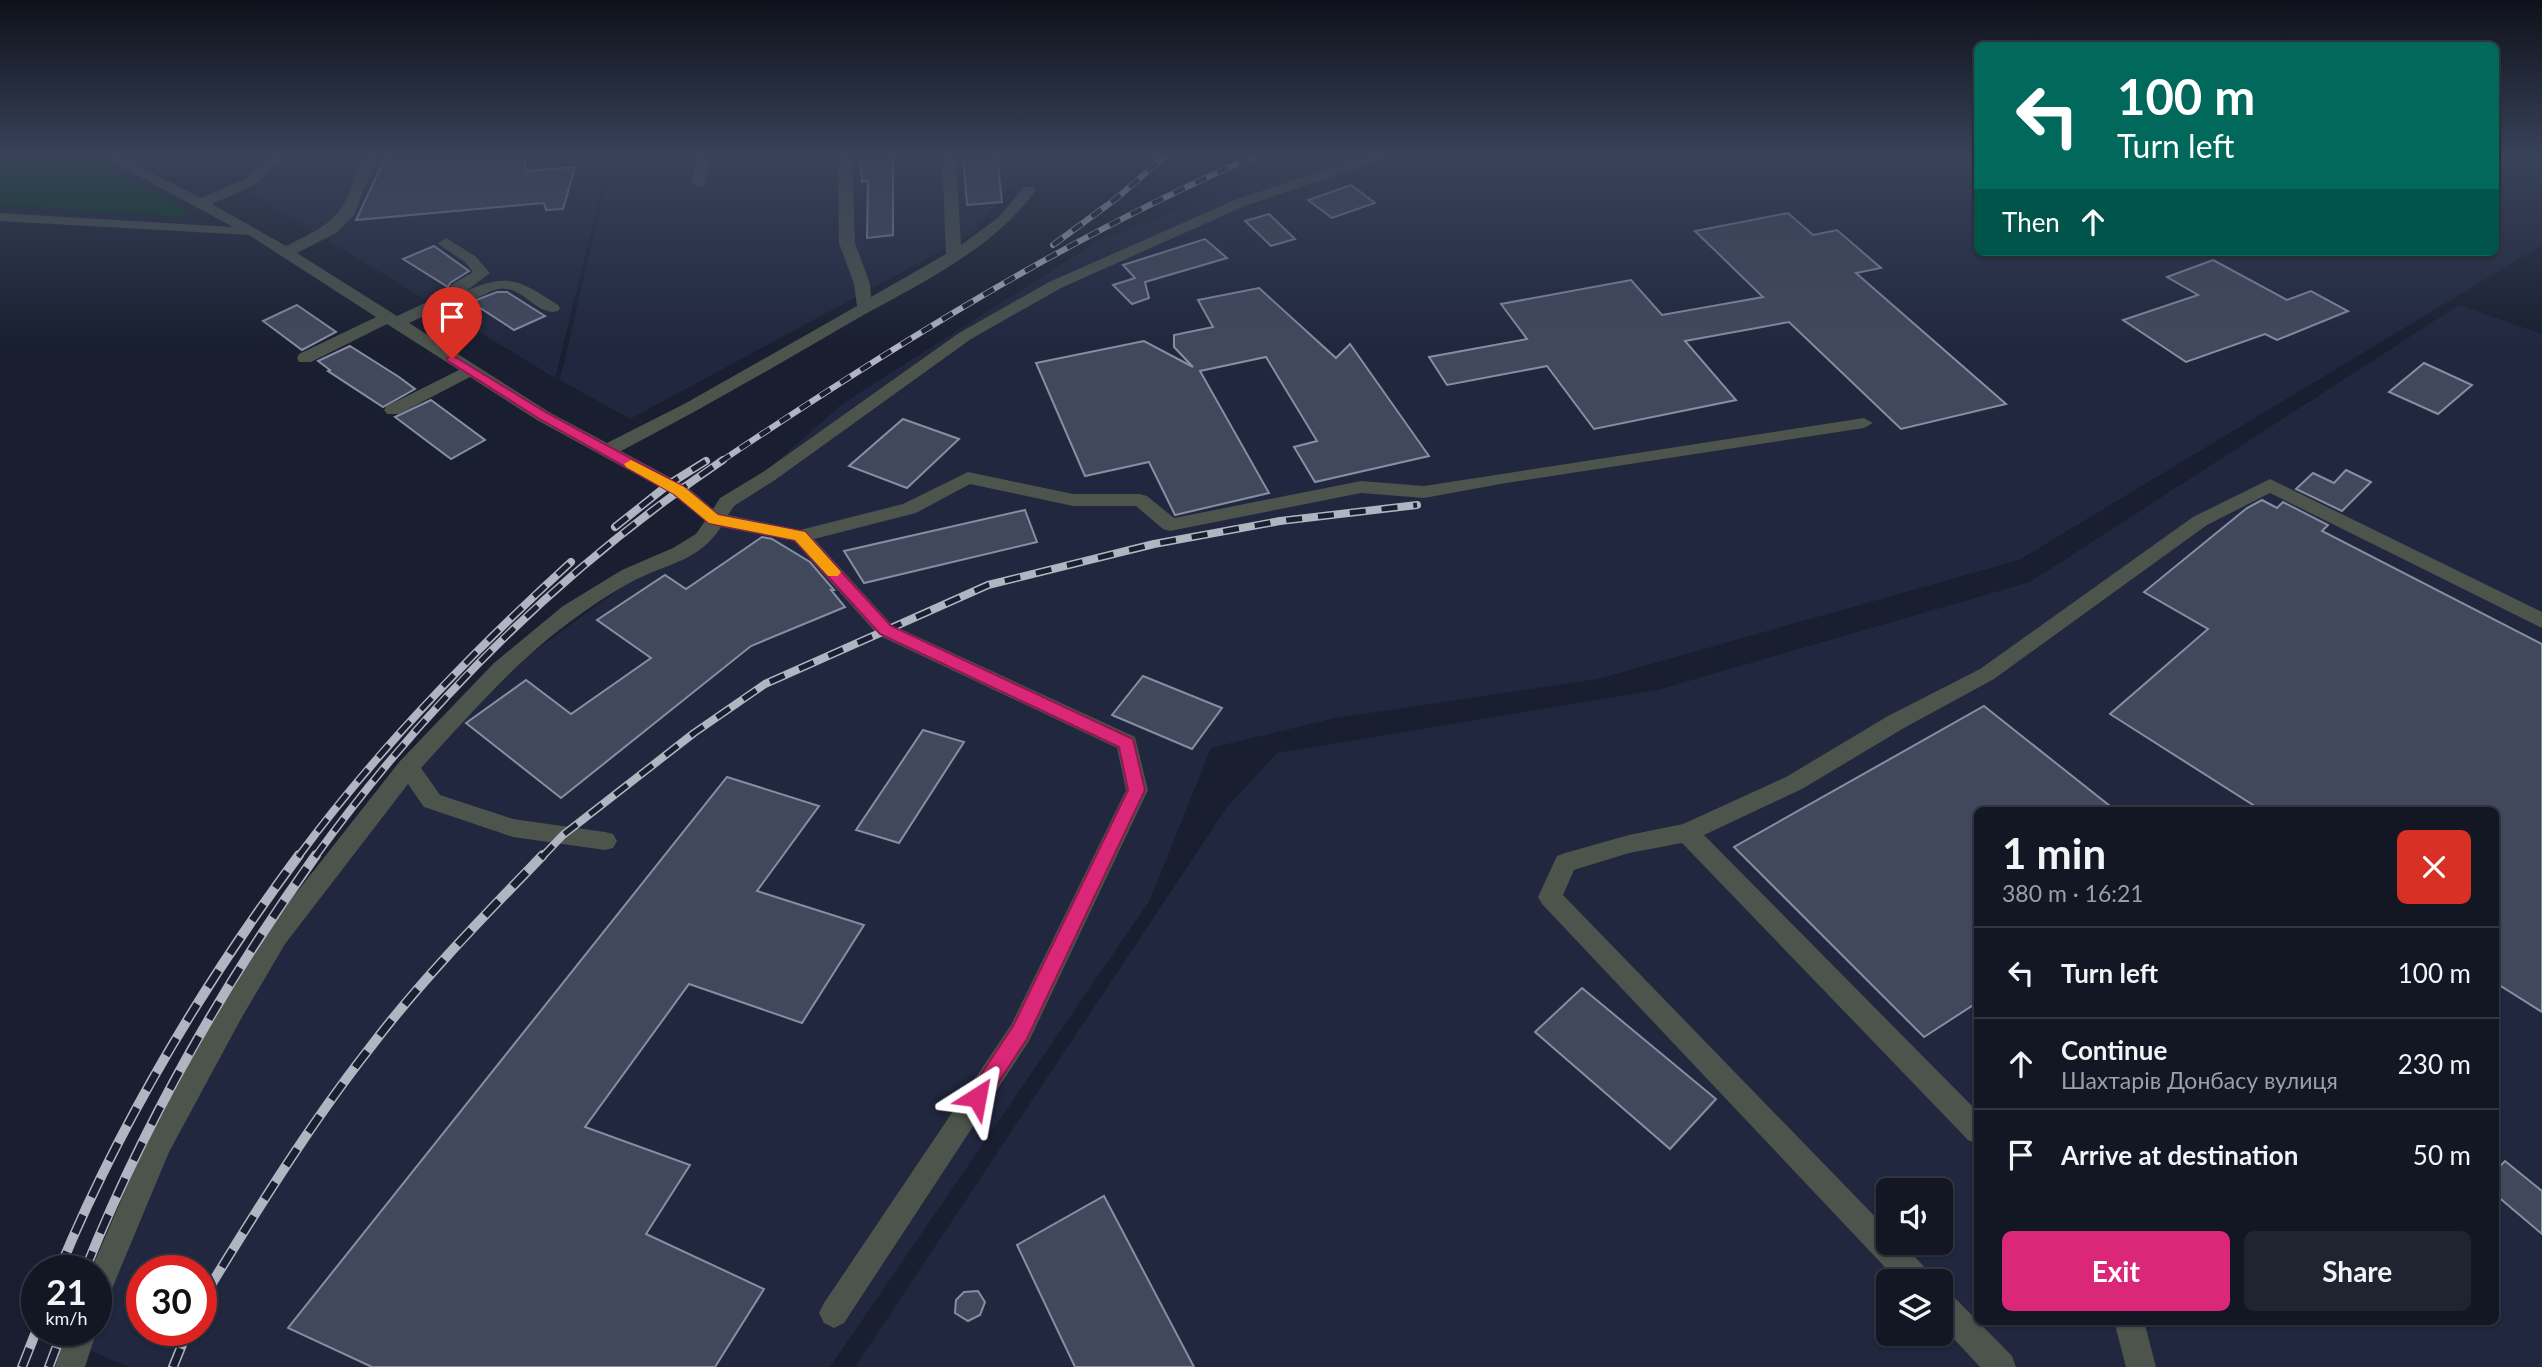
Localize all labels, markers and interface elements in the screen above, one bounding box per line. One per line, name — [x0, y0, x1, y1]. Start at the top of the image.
text: 100 m — [2117, 67, 2255, 125]
icon: left — [2002, 70, 2093, 161]
text: Turn left — [2117, 126, 2234, 165]
icon: ahead — [2074, 203, 2112, 241]
text: Then — [2002, 206, 2060, 238]
pin — [422, 287, 482, 359]
icon: arrive — [433, 298, 471, 336]
text: 1 min — [2002, 828, 2106, 878]
button: close — [2397, 830, 2471, 904]
text: 380 m · 16:21 — [2002, 879, 2144, 907]
icon: left — [2002, 954, 2040, 992]
text: Turn left — [2061, 957, 2158, 989]
text: 100 m — [2398, 957, 2471, 989]
text: Continue — [2061, 1034, 2167, 1066]
icon: ahead — [2002, 1045, 2040, 1083]
text: 230 m — [2398, 1048, 2471, 1080]
position arrow — [940, 1060, 1014, 1134]
text: Шахтарів Донбасу вулиця — [2061, 1066, 2338, 1094]
icon: arrive — [2002, 1136, 2040, 1174]
text: Arrive at destination — [2061, 1139, 2298, 1171]
text: 50 m — [2413, 1139, 2471, 1171]
map controls — [1876, 1178, 1953, 1346]
button: sound — [1876, 1178, 1953, 1255]
button: Exit — [2002, 1231, 2230, 1311]
button: Share — [2244, 1231, 2471, 1311]
speed limit sign: 30 — [126, 1255, 217, 1346]
button: layers — [1876, 1269, 1953, 1346]
text: 21 — [46, 1270, 87, 1312]
text: km/h — [45, 1307, 88, 1329]

